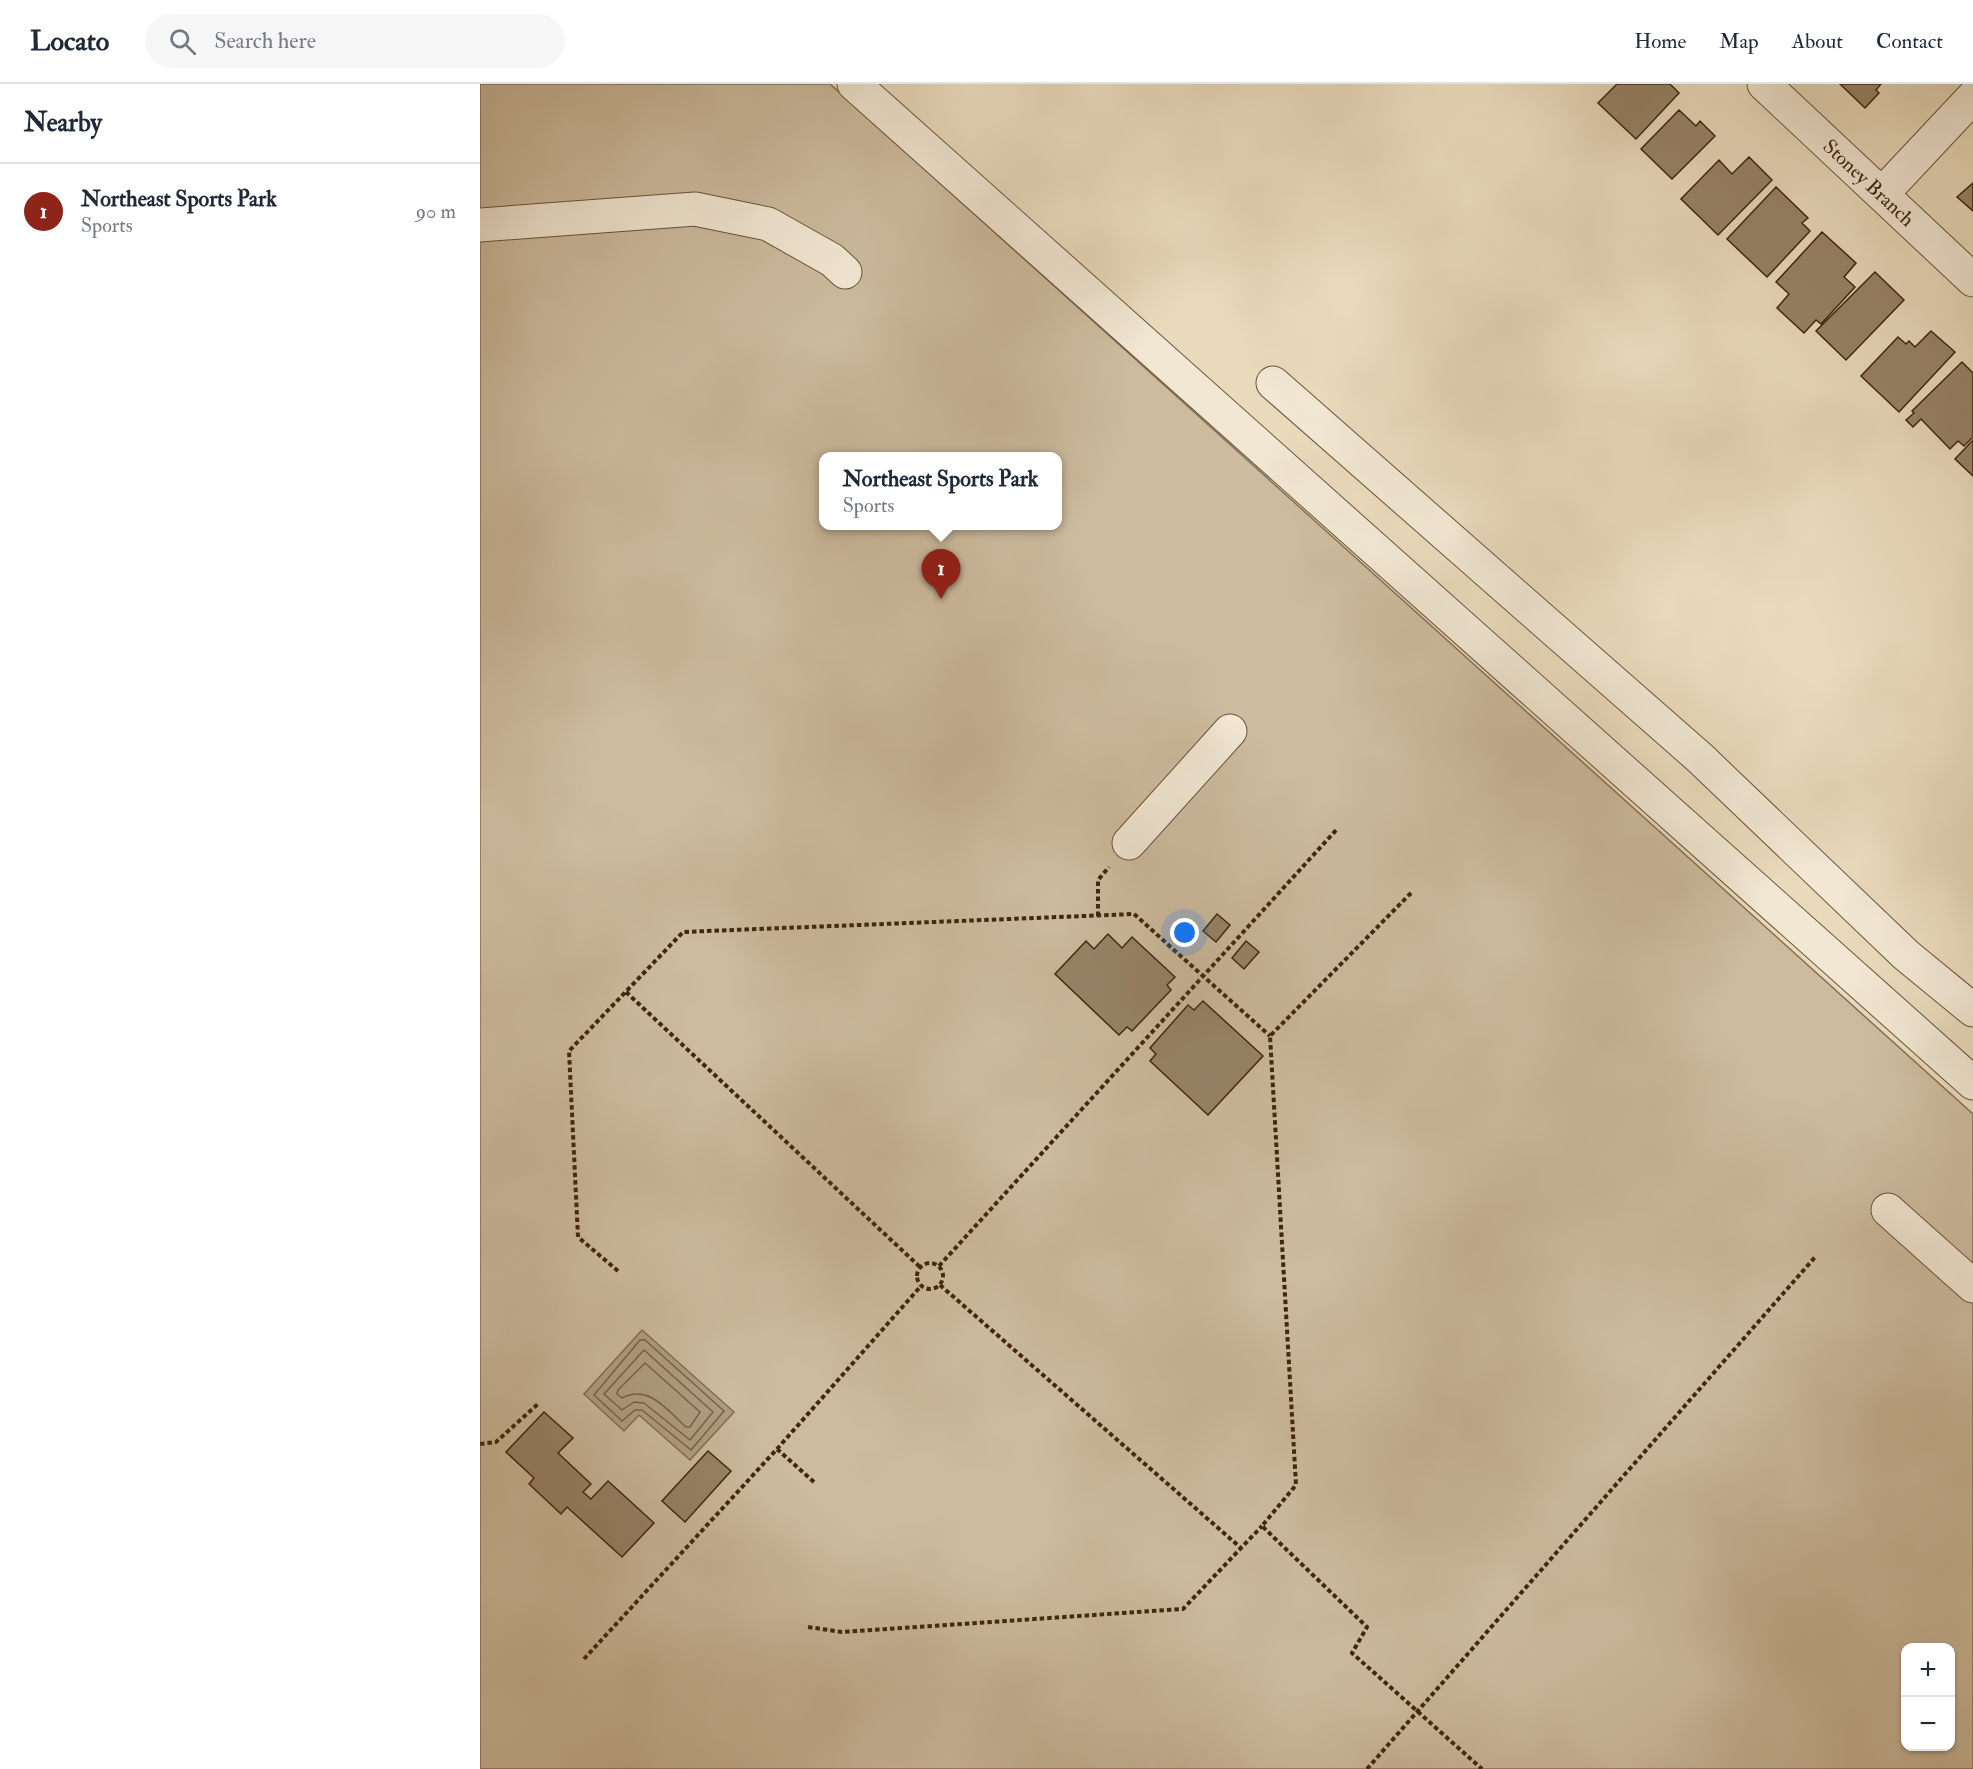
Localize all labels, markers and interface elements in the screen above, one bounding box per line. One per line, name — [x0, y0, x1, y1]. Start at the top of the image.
search box — [145, 14, 565, 68]
text: Locato — [30, 24, 109, 59]
icon: search — [166, 25, 199, 58]
text: Search here — [214, 27, 316, 55]
text: Home — [1634, 28, 1686, 55]
text: Map — [1719, 28, 1759, 55]
text: About — [1792, 28, 1843, 55]
text: Contact — [1876, 28, 1943, 55]
text: Nearby — [24, 107, 102, 139]
street label: Stoney Branch — [1818, 134, 1920, 232]
text: Northeast Sports Park — [81, 185, 277, 213]
text: 1 — [40, 199, 47, 224]
text: 90 m — [416, 199, 456, 224]
text: Sports — [81, 213, 133, 238]
popup — [819, 452, 1062, 530]
text: Northeast Sports Park — [843, 465, 1038, 493]
text: Sports — [843, 493, 894, 518]
pin: 1 — [922, 550, 960, 599]
your location — [1170, 918, 1199, 947]
map controls — [1901, 1643, 1955, 1751]
button: + — [1901, 1643, 1955, 1697]
button: − — [1901, 1697, 1955, 1751]

